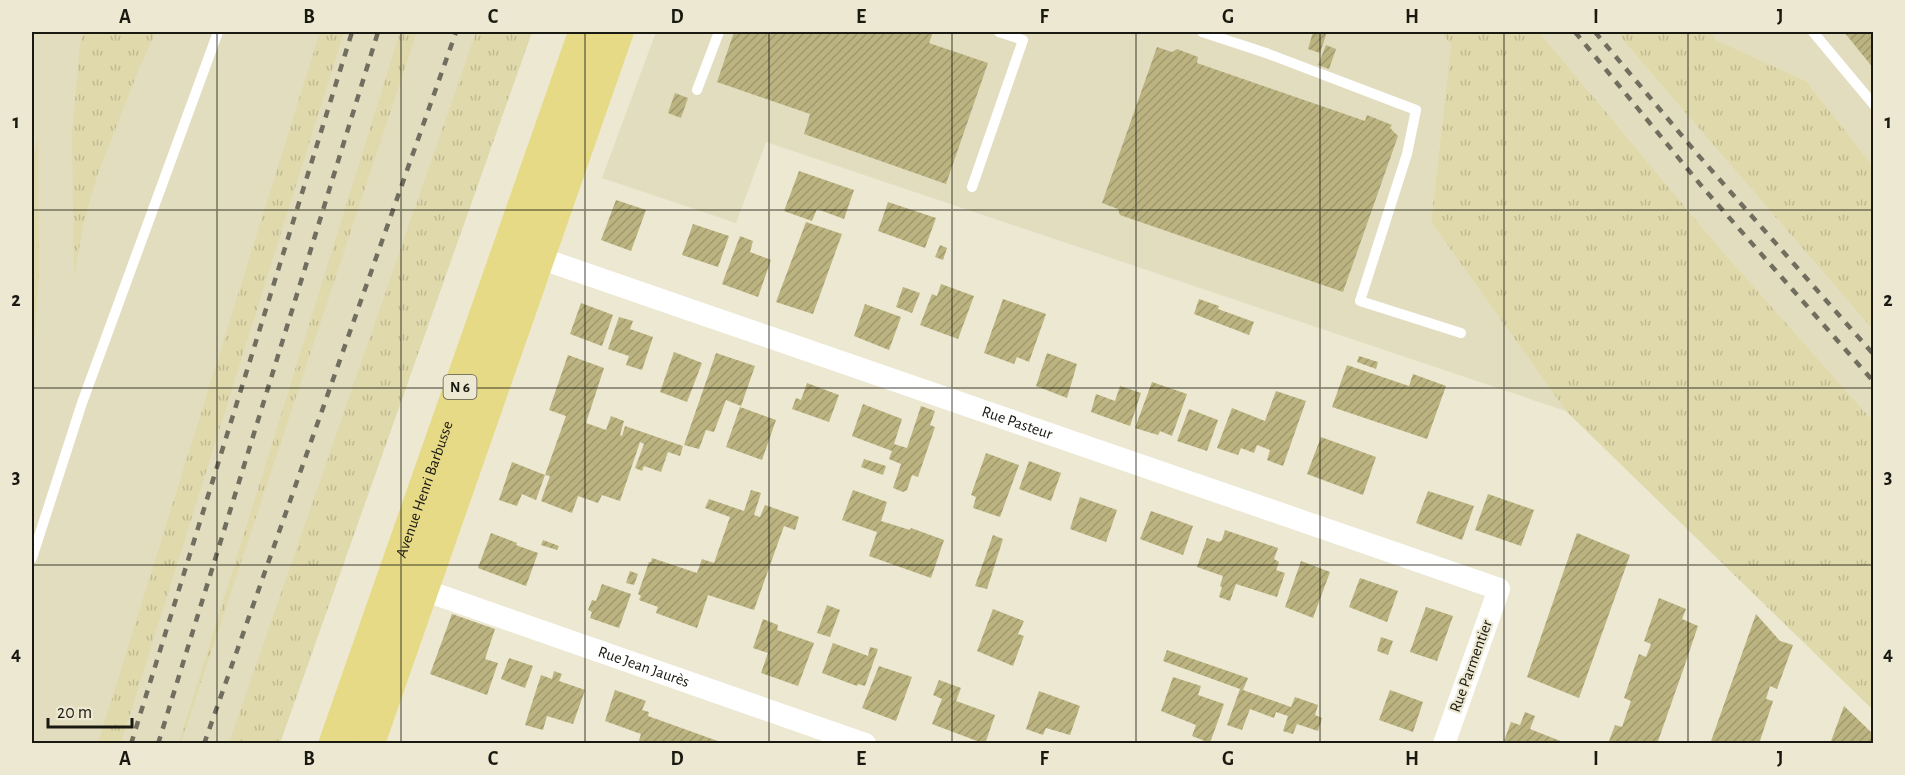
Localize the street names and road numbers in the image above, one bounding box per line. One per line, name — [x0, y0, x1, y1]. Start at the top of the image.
road number: N 6 — [444, 375, 476, 399]
street label: Rue Pasteur — [980, 403, 1055, 443]
street label: Avenue Henri Barbusse — [393, 419, 456, 560]
street label: Rue Parmentier — [1447, 617, 1495, 714]
street label: Rue Jean Jaurès — [596, 644, 692, 690]

